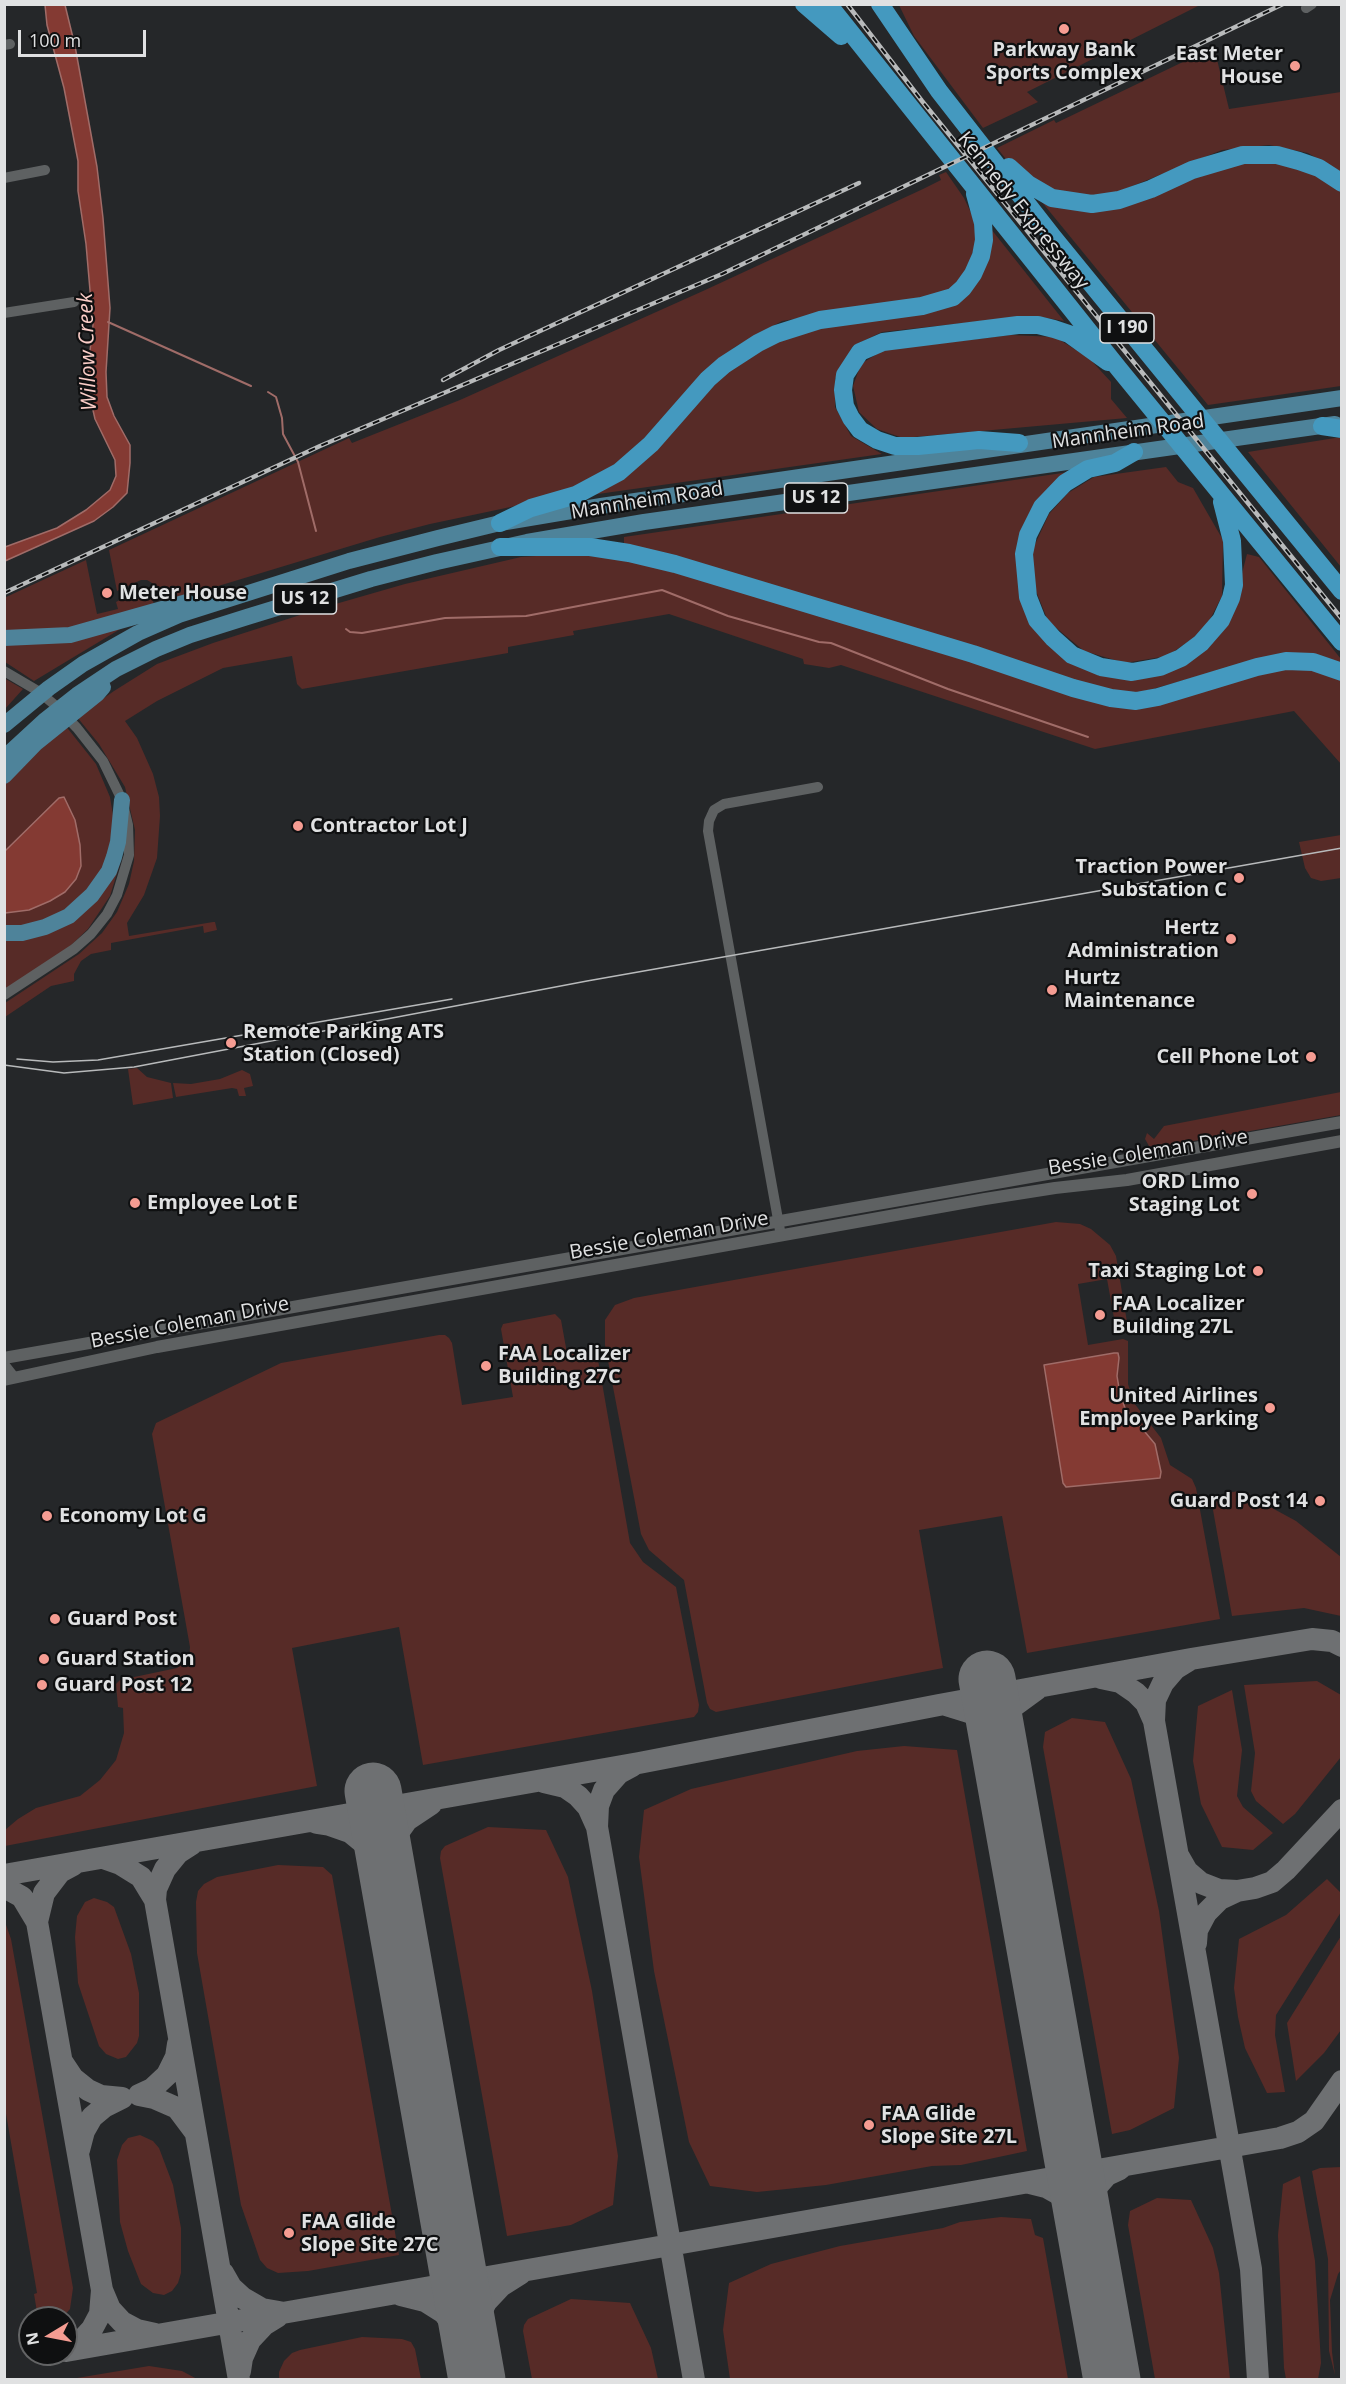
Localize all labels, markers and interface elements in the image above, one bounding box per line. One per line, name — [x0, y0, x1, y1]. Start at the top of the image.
scale bar — [21, 18, 148, 56]
marker: Parkway Bank Sports Complex — [1057, 22, 1071, 36]
text: 100 m — [29, 28, 81, 52]
place label: Parkway Bank Sports Complex — [986, 38, 1142, 85]
place label: East Meter House — [1176, 42, 1283, 89]
marker: East Meter House — [1288, 59, 1302, 73]
street label: Kennedy Expressway — [952, 127, 1094, 295]
water label: Willow Creek — [73, 293, 103, 411]
road number: I 190 — [1100, 313, 1154, 343]
street label: Mannheim Road — [1050, 409, 1206, 455]
street label: Mannheim Road — [569, 477, 725, 525]
road number: US 12 — [784, 483, 848, 513]
place label: Meter House — [119, 581, 247, 605]
road number: US 12 — [274, 584, 336, 614]
marker: Meter House — [100, 586, 114, 600]
place label: Contractor Lot J — [310, 814, 468, 838]
marker: Contractor Lot J — [291, 819, 305, 833]
place label: Traction Power Substation C — [1076, 855, 1227, 902]
marker: Traction Power Substation C — [1232, 871, 1246, 885]
place label: Hertz Administration — [1067, 916, 1219, 963]
marker: Hertz Administration — [1224, 932, 1238, 946]
place label: Hurtz Maintenance — [1064, 966, 1195, 1013]
marker: Hurtz Maintenance — [1045, 983, 1059, 997]
place label: Remote Parking ATS Station (Closed) — [243, 1020, 444, 1067]
marker: Remote Parking ATS Station (Closed) — [224, 1036, 238, 1050]
place label: Cell Phone Lot — [1156, 1045, 1299, 1069]
marker: Cell Phone Lot — [1304, 1050, 1318, 1064]
street label: Bessie Coleman Drive — [1047, 1125, 1249, 1181]
place label: ORD Limo Staging Lot — [1129, 1170, 1240, 1217]
marker: ORD Limo Staging Lot — [1245, 1187, 1259, 1201]
place label: Employee Lot E — [147, 1191, 298, 1215]
marker: Employee Lot E — [128, 1196, 142, 1210]
street label: Bessie Coleman Drive — [568, 1207, 770, 1265]
place label: Taxi Staging Lot — [1088, 1259, 1246, 1283]
marker: Taxi Staging Lot — [1251, 1264, 1265, 1278]
street label: Bessie Coleman Drive — [89, 1292, 291, 1354]
place label: FAA Localizer Building 27L — [1112, 1292, 1245, 1339]
marker: FAA Localizer Building 27L — [1093, 1308, 1107, 1322]
place label: FAA Localizer Building 27C — [498, 1342, 631, 1389]
marker: FAA Localizer Building 27C — [479, 1359, 493, 1373]
place label: United Airlines Employee Parking — [1079, 1384, 1258, 1431]
marker: United Airlines Employee Parking — [1263, 1401, 1277, 1415]
place label: Guard Post 14 — [1170, 1489, 1308, 1513]
marker: Guard Post 14 — [1313, 1494, 1327, 1508]
place label: Economy Lot G — [59, 1504, 207, 1528]
marker: Economy Lot G — [40, 1509, 54, 1523]
place label: Guard Post — [67, 1607, 177, 1631]
marker: Guard Post — [48, 1612, 62, 1626]
place label: Guard Station — [56, 1647, 195, 1671]
marker: Guard Station — [37, 1652, 51, 1666]
place label: Guard Post 12 — [54, 1673, 192, 1697]
marker: Guard Post 12 — [35, 1678, 49, 1692]
place label: FAA Glide Slope Site 27L — [881, 2102, 1017, 2149]
marker: FAA Glide Slope Site 27L — [862, 2118, 876, 2132]
place label: FAA Glide Slope Site 27C — [301, 2210, 439, 2257]
marker: FAA Glide Slope Site 27C — [282, 2226, 296, 2240]
north arrow — [18, 2306, 78, 2366]
text: N — [20, 2330, 44, 2347]

